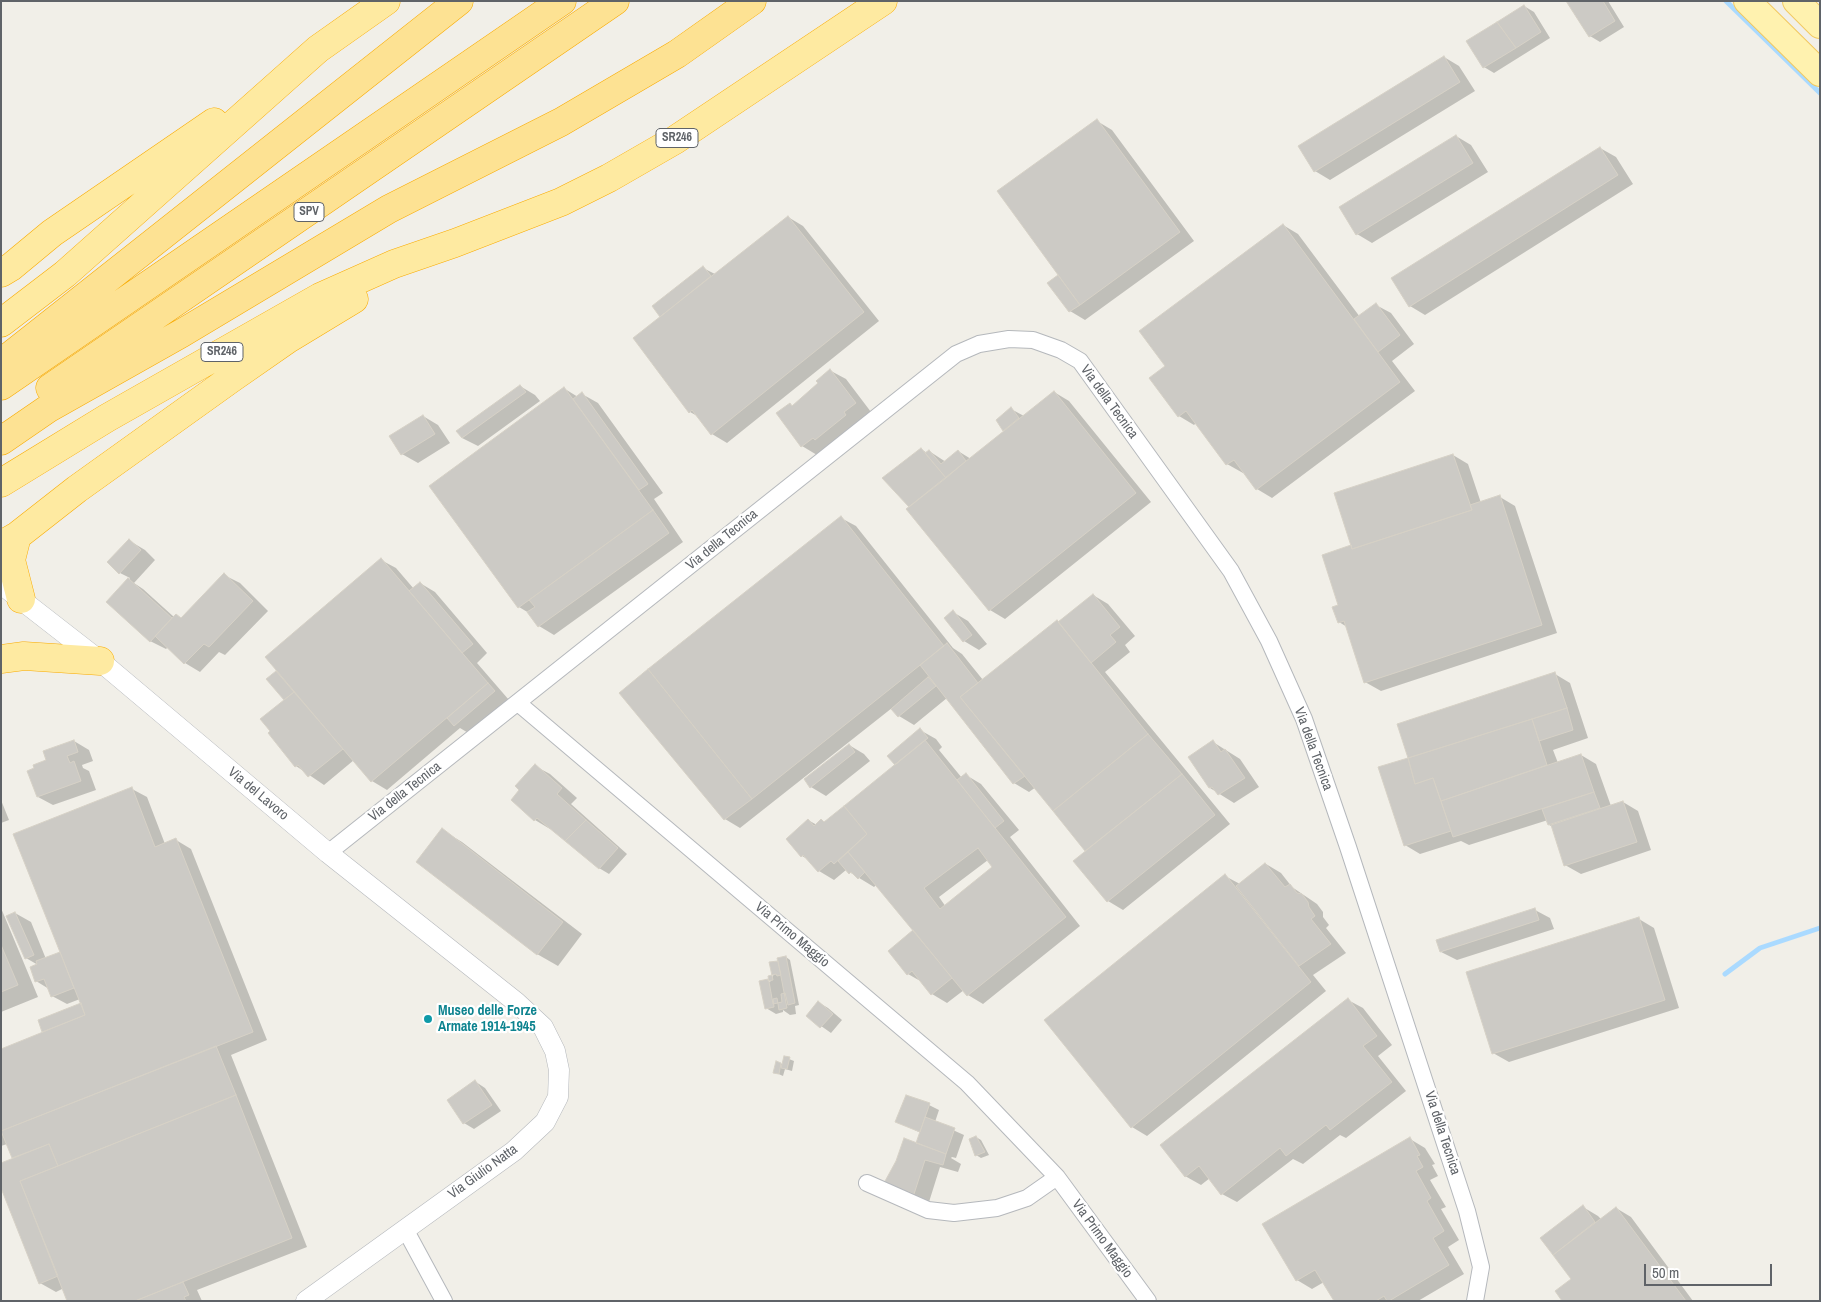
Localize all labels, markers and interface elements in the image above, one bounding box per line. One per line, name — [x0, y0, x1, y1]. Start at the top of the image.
road number: SR246 — [656, 128, 698, 148]
road number: SPV — [294, 202, 324, 222]
road number: SR246 — [201, 342, 243, 362]
street label: Via della Tecnica — [1077, 362, 1141, 442]
street label: Via della Tecnica — [683, 506, 761, 574]
street label: Via della Tecnica — [1290, 705, 1336, 793]
street label: Via della Tecnica — [365, 759, 445, 825]
street label: Via del Lavoro — [224, 764, 292, 824]
street label: Via Primo Maggio — [751, 899, 833, 971]
place label: Museo delle Forze Armate 1914-1945 — [438, 1003, 537, 1036]
marker: Museo delle Forze Armate 1914-1945 — [422, 1013, 434, 1025]
street label: Via della Tecnica — [1421, 1089, 1463, 1177]
street label: Via Giulio Natta — [445, 1141, 521, 1203]
street label: Via Primo Maggio — [1068, 1197, 1136, 1281]
scale bar — [1646, 1254, 1774, 1286]
text: 50 m — [1652, 1262, 1679, 1283]

